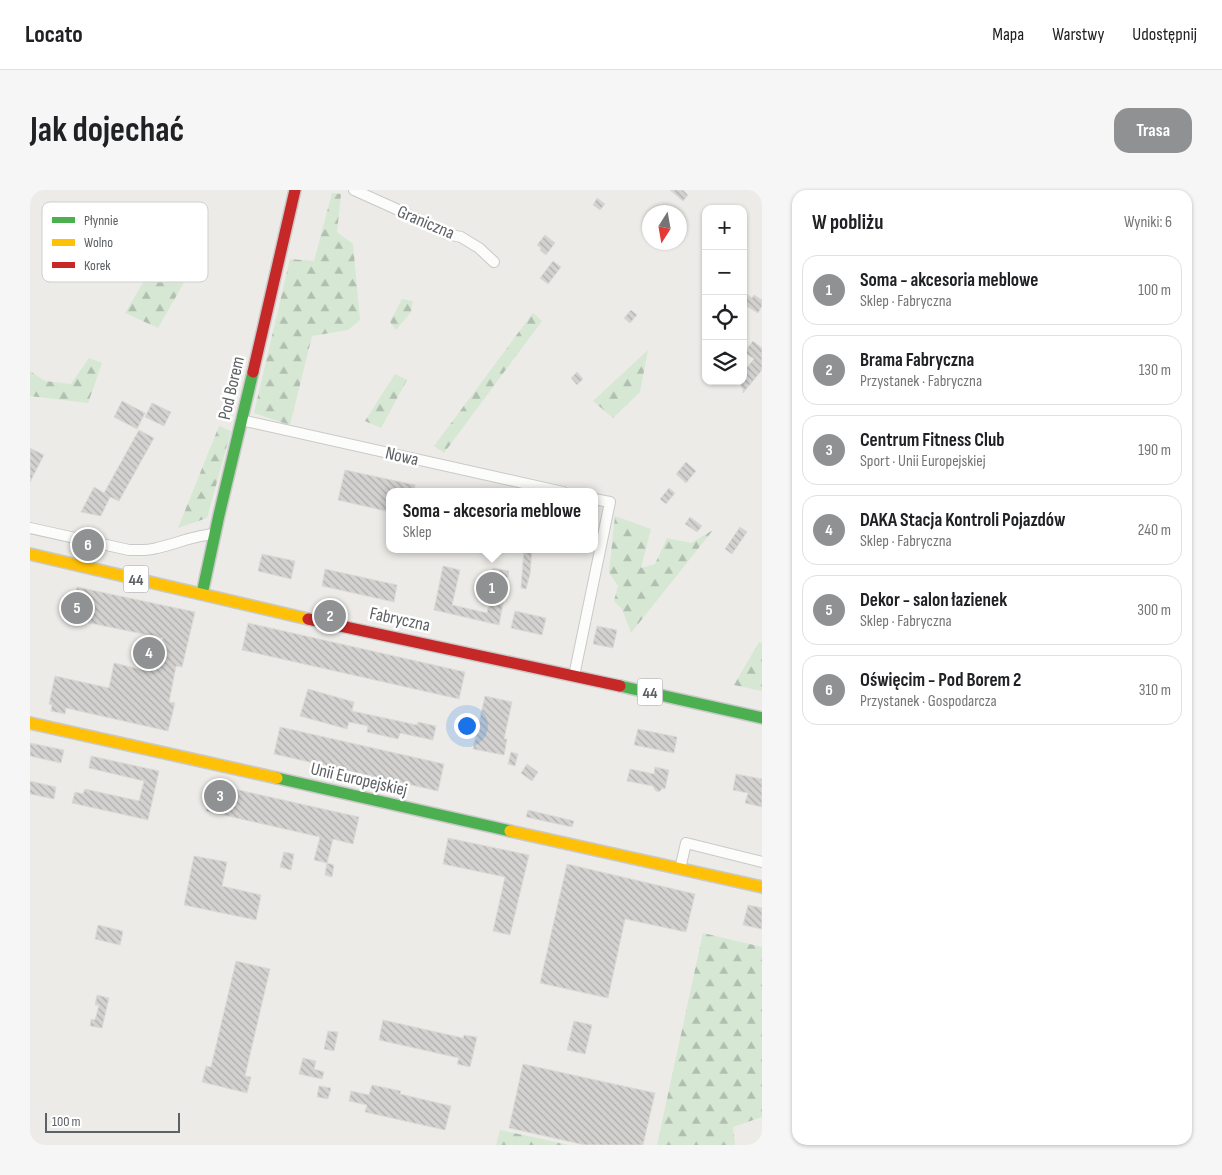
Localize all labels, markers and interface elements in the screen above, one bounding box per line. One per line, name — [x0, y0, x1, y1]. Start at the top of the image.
text: Locato — [25, 20, 83, 49]
text: Mapa — [992, 24, 1024, 45]
text: Warstwy — [1052, 24, 1104, 45]
text: Udostępnij — [1132, 24, 1197, 45]
button: Trasa — [1114, 108, 1192, 153]
text: Jak dojechać — [30, 109, 184, 152]
street label: Graniczna — [394, 201, 458, 244]
legend — [42, 202, 208, 282]
north arrow — [642, 205, 687, 250]
map controls — [702, 205, 747, 385]
button: + — [702, 205, 747, 250]
text: W pobliżu — [812, 210, 883, 235]
text: Płynnie — [84, 212, 118, 229]
text: Wyniki: 6 — [1124, 213, 1172, 232]
text: Wolno — [84, 234, 113, 251]
button: − — [702, 250, 747, 295]
text: Korek — [84, 257, 111, 274]
text: Soma - akcesoria meblowe — [860, 269, 1038, 292]
text: 1 — [826, 281, 832, 300]
text: 100 m — [1138, 281, 1171, 300]
text: Sklep · Fabryczna — [860, 292, 952, 311]
button: locate — [702, 295, 747, 340]
button: layers — [702, 340, 747, 385]
text: Brama Fabryczna — [860, 349, 974, 372]
street label: Pod Borem — [214, 354, 249, 422]
text: 2 — [825, 361, 833, 380]
text: 130 m — [1139, 361, 1171, 380]
text: Przystanek · Fabryczna — [860, 372, 982, 391]
text: Centrum Fitness Club — [860, 429, 1004, 452]
text: 3 — [825, 441, 833, 460]
text: 190 m — [1138, 441, 1171, 460]
street label: Nowa — [383, 443, 421, 470]
text: Sport · Unii Europejskiej — [860, 452, 986, 471]
popup — [386, 488, 598, 553]
text: Soma - akcesoria meblowe — [403, 500, 581, 523]
text: DAKA Stacja Kontroli Pojazdów — [860, 509, 1066, 532]
text: 4 — [825, 521, 833, 540]
text: 240 m — [1138, 521, 1171, 540]
text: Sklep — [403, 523, 432, 542]
pin: 6 — [72, 526, 104, 564]
text: Sklep · Fabryczna — [860, 532, 952, 551]
road number: 44 — [124, 566, 148, 592]
pin: 1 — [476, 569, 508, 607]
pin: 5 — [61, 589, 93, 627]
text: Dekor - salon łazienek — [860, 589, 1007, 612]
pin: 2 — [314, 597, 346, 635]
text: 5 — [825, 601, 833, 620]
text: 300 m — [1137, 601, 1171, 620]
street label: Fabryczna — [368, 603, 432, 636]
text: Sklep · Fabryczna — [860, 612, 952, 631]
pin: 4 — [133, 634, 165, 672]
text: Oświęcim - Pod Borem 2 — [860, 669, 1021, 692]
road number: 44 — [638, 678, 662, 706]
text: 6 — [825, 681, 833, 700]
text: 310 m — [1139, 681, 1171, 700]
text: Przystanek · Gospodarcza — [860, 692, 997, 711]
your location — [454, 713, 480, 739]
street label: Unii Europejskiej — [309, 758, 409, 801]
pin: 3 — [204, 777, 236, 815]
scale bar — [45, 1110, 180, 1133]
text: 100 m — [52, 1113, 81, 1130]

